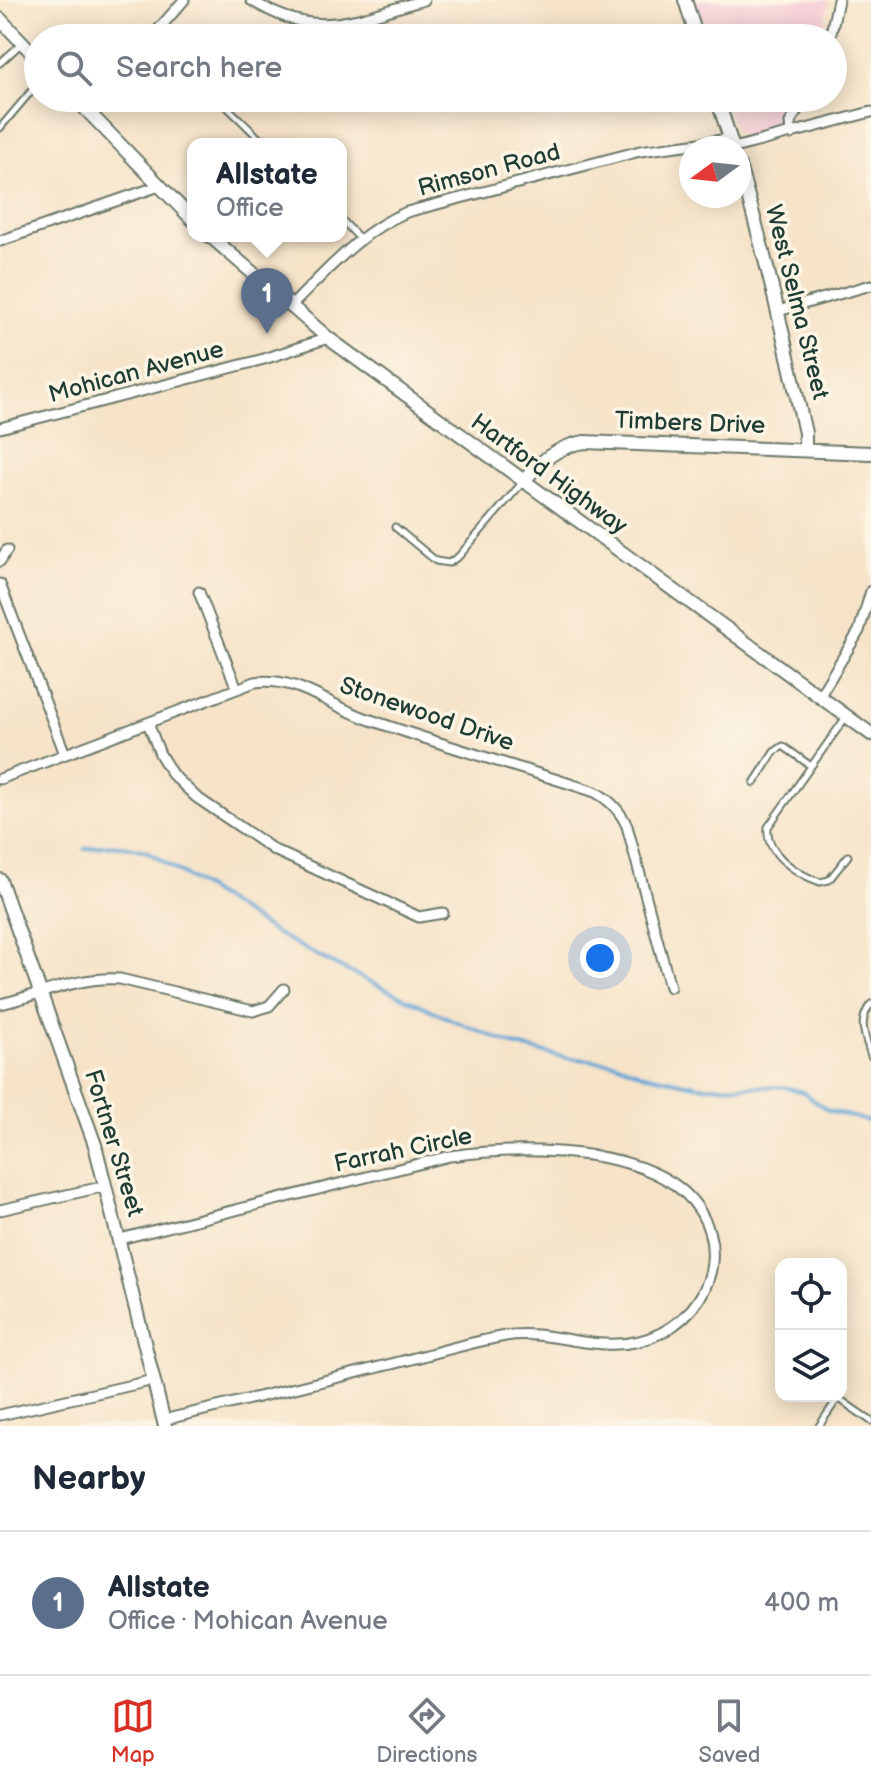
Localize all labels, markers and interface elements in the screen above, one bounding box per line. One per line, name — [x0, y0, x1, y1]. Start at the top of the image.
search box — [24, 24, 847, 112]
icon: search — [52, 46, 96, 90]
text: Search here — [116, 50, 282, 86]
north arrow — [679, 136, 751, 208]
street label: Rimson Road — [415, 137, 563, 203]
popup — [187, 138, 347, 242]
text: Allstate — [216, 157, 318, 193]
text: Office — [216, 193, 284, 224]
street label: West Selma Street — [759, 202, 835, 403]
pin: 1 — [241, 268, 293, 334]
street label: Mohican Avenue — [45, 335, 227, 409]
street label: Timbers Drive — [614, 406, 766, 440]
street label: Hartford Highway — [465, 407, 633, 541]
street label: Stonewood Drive — [336, 671, 518, 757]
your location — [580, 938, 620, 978]
street label: Fortner Street — [78, 1066, 150, 1220]
street label: Farrah Circle — [331, 1121, 475, 1179]
map controls — [775, 1258, 847, 1402]
button: locate — [775, 1258, 847, 1330]
button: layers — [775, 1330, 847, 1402]
text: Nearby — [32, 1458, 146, 1499]
text: Allstate — [108, 1570, 210, 1606]
text: 1 — [53, 1588, 63, 1619]
text: 400 m — [764, 1588, 839, 1619]
text: Office · Mohican Avenue — [108, 1606, 388, 1637]
tab: Map — [111, 1694, 155, 1769]
tab: Directions — [376, 1694, 477, 1769]
tab: Saved — [699, 1694, 760, 1769]

